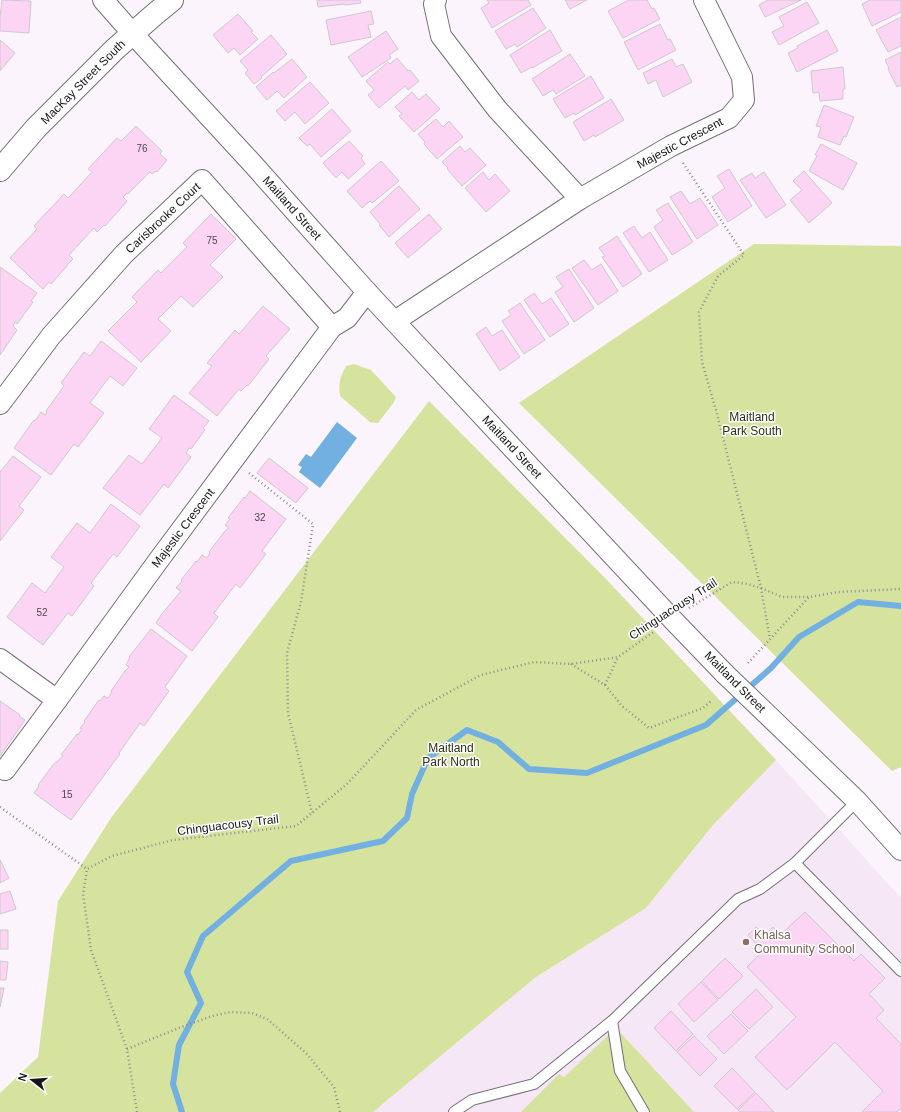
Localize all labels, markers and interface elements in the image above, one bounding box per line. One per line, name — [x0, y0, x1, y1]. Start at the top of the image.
street label: MacKay Street South — [38, 37, 128, 127]
street label: Majestic Crescent — [635, 114, 726, 172]
house number: 76 — [136, 143, 148, 154]
street label: Maitland Street — [260, 173, 325, 243]
street label: Carisbrooke Court — [123, 179, 204, 256]
house number: 75 — [206, 235, 218, 246]
park label: Maitland Park South — [722, 410, 782, 438]
street label: Maitland Street — [479, 413, 545, 482]
street label: Majestic Crescent — [149, 485, 218, 570]
house number: 32 — [254, 512, 266, 523]
street label: Chinguacousy Trail — [626, 575, 720, 643]
house number: 52 — [36, 607, 48, 618]
street label: Maitland Street — [702, 649, 769, 716]
park label: Maitland Park North — [422, 741, 480, 769]
house number: 15 — [61, 789, 73, 800]
street label: Chinguacousy Trail — [176, 812, 280, 838]
place label: Khalsa Community School — [754, 928, 855, 956]
marker: Khalsa Community School — [741, 937, 751, 947]
north arrow — [12, 1060, 52, 1100]
text: N — [16, 1071, 29, 1083]

